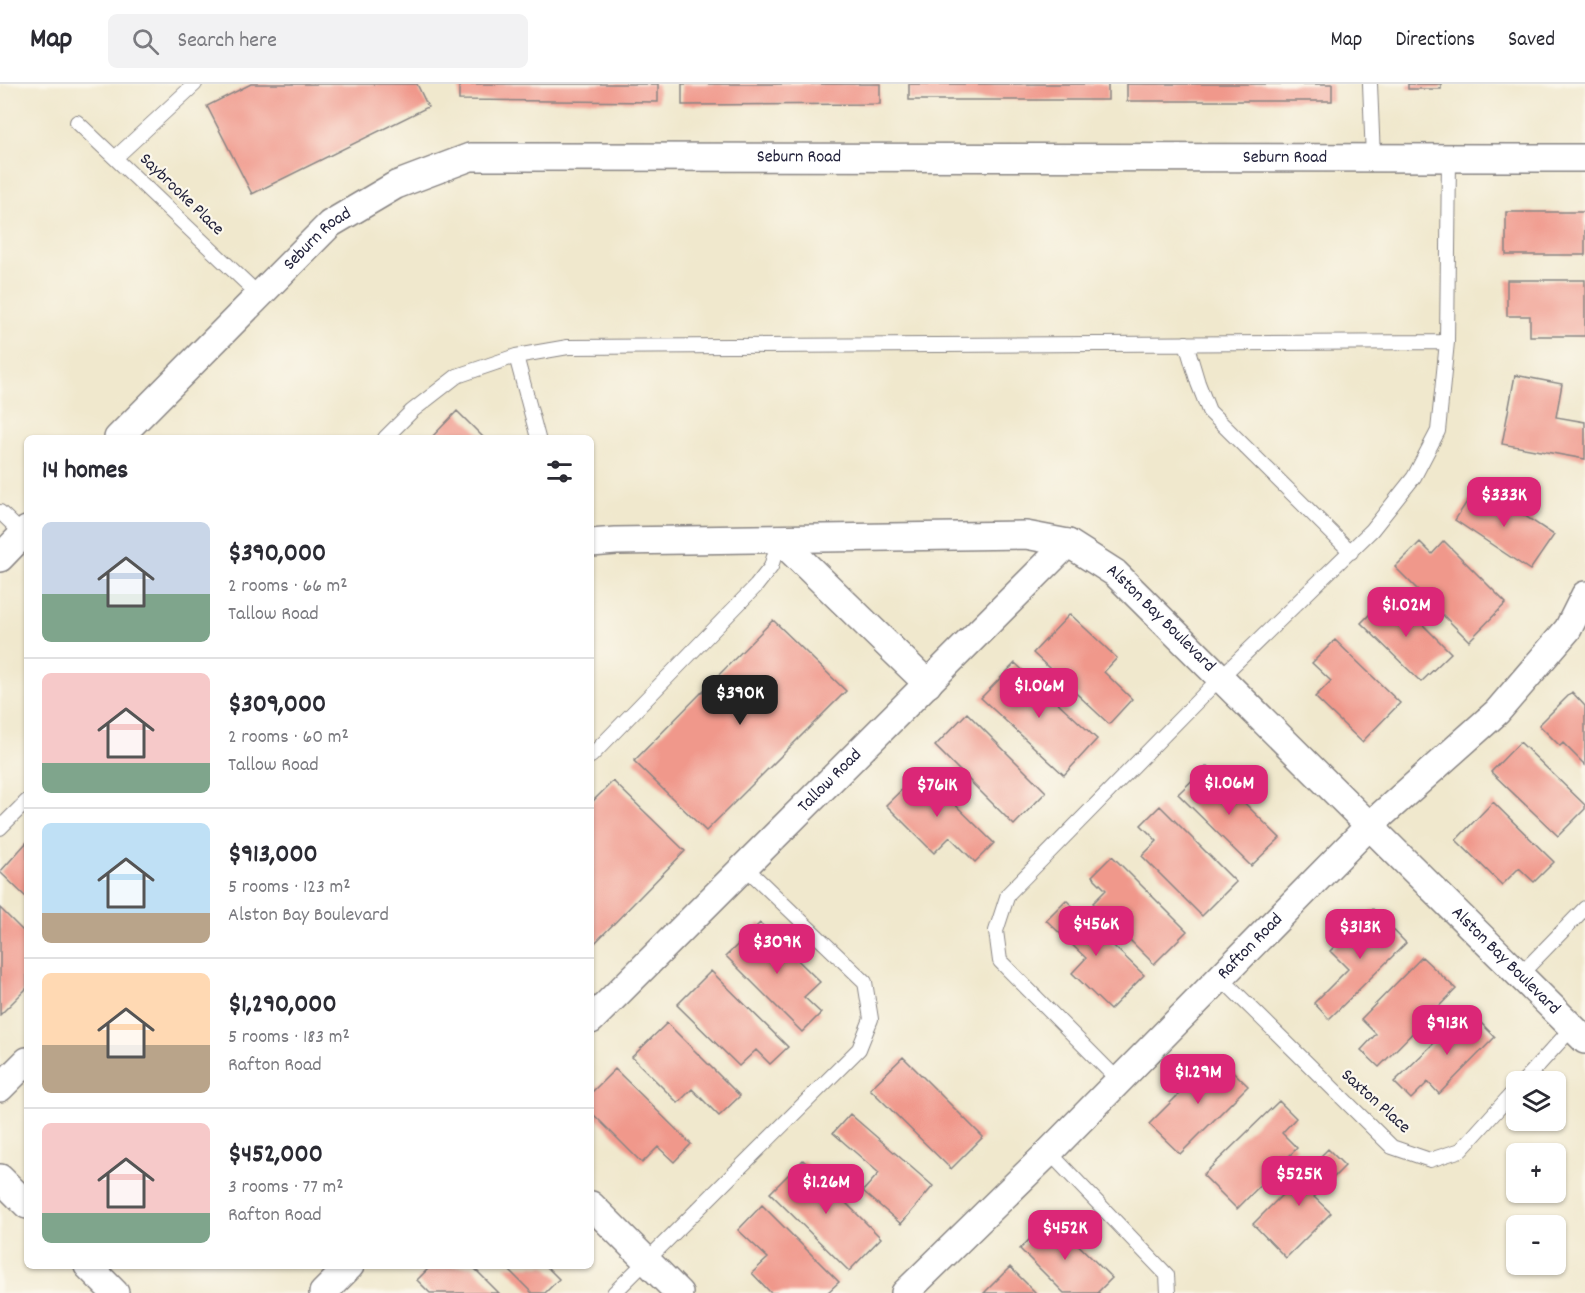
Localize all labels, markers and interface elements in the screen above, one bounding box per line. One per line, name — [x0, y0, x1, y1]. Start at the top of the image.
search box — [108, 14, 528, 68]
text: Map — [30, 21, 72, 61]
icon: search — [129, 25, 162, 58]
text: Search here — [177, 26, 277, 57]
text: Map — [1331, 26, 1362, 56]
text: Directions — [1395, 26, 1475, 56]
text: Saved — [1508, 26, 1555, 56]
street label: Seburn Road — [757, 145, 841, 170]
street label: Seburn Road — [1243, 145, 1327, 170]
street label: Saybrooke Place — [133, 148, 229, 242]
street label: Seburn Road — [278, 202, 356, 276]
text: 14 homes — [42, 453, 128, 490]
icon: filters — [543, 455, 576, 488]
pin: $333K — [1462, 477, 1546, 528]
text: $333K — [1481, 482, 1527, 510]
text: $390,000 — [228, 536, 326, 573]
icon: home — [90, 546, 162, 618]
street label: Alston Bay Boulevard — [1101, 558, 1221, 678]
text: 2 rooms · 66 m² — [228, 573, 348, 601]
pin: $1.02M — [1357, 587, 1455, 638]
text: $1.02M — [1381, 592, 1431, 620]
text: Tallow Road — [228, 601, 319, 629]
pin: $1.06M — [990, 668, 1088, 719]
text: $1.06M — [1014, 673, 1064, 701]
pin: $390K — [698, 675, 782, 726]
text: $390K — [716, 680, 764, 708]
text: $309,000 — [228, 687, 326, 724]
icon: home — [90, 697, 162, 769]
text: 2 rooms · 60 m² — [228, 724, 349, 752]
street label: Tallow Road — [792, 743, 868, 819]
text: Tallow Road — [228, 752, 319, 780]
pin: $1.06M — [1180, 765, 1278, 816]
pin: $761K — [895, 767, 979, 818]
text: $1.06M — [1204, 770, 1254, 798]
text: $761K — [916, 772, 958, 800]
text: $913,000 — [228, 837, 318, 874]
icon: home — [90, 847, 162, 919]
text: 5 rooms · 123 m² — [228, 874, 351, 902]
street label: Alston Bay Boulevard — [1445, 901, 1566, 1021]
text: Alston Bay Boulevard — [228, 902, 389, 930]
pin: $456K — [1054, 906, 1138, 957]
street label: Rafton Road — [1212, 908, 1289, 986]
pin: $313K — [1318, 909, 1402, 960]
text: $456K — [1073, 911, 1119, 939]
text: $313K — [1339, 914, 1381, 942]
pin: $309K — [735, 924, 819, 975]
text: $309K — [753, 929, 801, 957]
text: $1,290,000 — [228, 987, 337, 1024]
icon: home — [90, 997, 162, 1069]
pin: $913K — [1405, 1005, 1489, 1056]
text: $913K — [1426, 1010, 1468, 1038]
text: 5 rooms · 183 m² — [228, 1024, 350, 1052]
text: Rafton Road — [228, 1052, 322, 1080]
pin: $1.29M — [1149, 1054, 1247, 1105]
text: $1.29M — [1174, 1059, 1222, 1087]
street label: Saxton Place — [1335, 1064, 1415, 1140]
map controls — [1506, 1071, 1566, 1275]
button: layers — [1506, 1071, 1566, 1131]
text: $452,000 — [228, 1137, 323, 1174]
button: + — [1506, 1143, 1566, 1203]
icon: home — [90, 1147, 162, 1219]
pin: $525K — [1257, 1156, 1341, 1207]
text: $525K — [1276, 1161, 1322, 1189]
pin: $1.26M — [777, 1164, 875, 1215]
text: $1.26M — [802, 1169, 850, 1197]
text: 3 rooms · 77 m² — [228, 1174, 344, 1202]
text: Rafton Road — [228, 1202, 322, 1230]
pin: $452K — [1023, 1210, 1107, 1261]
text: $452K — [1042, 1215, 1088, 1243]
button: − — [1506, 1215, 1566, 1275]

